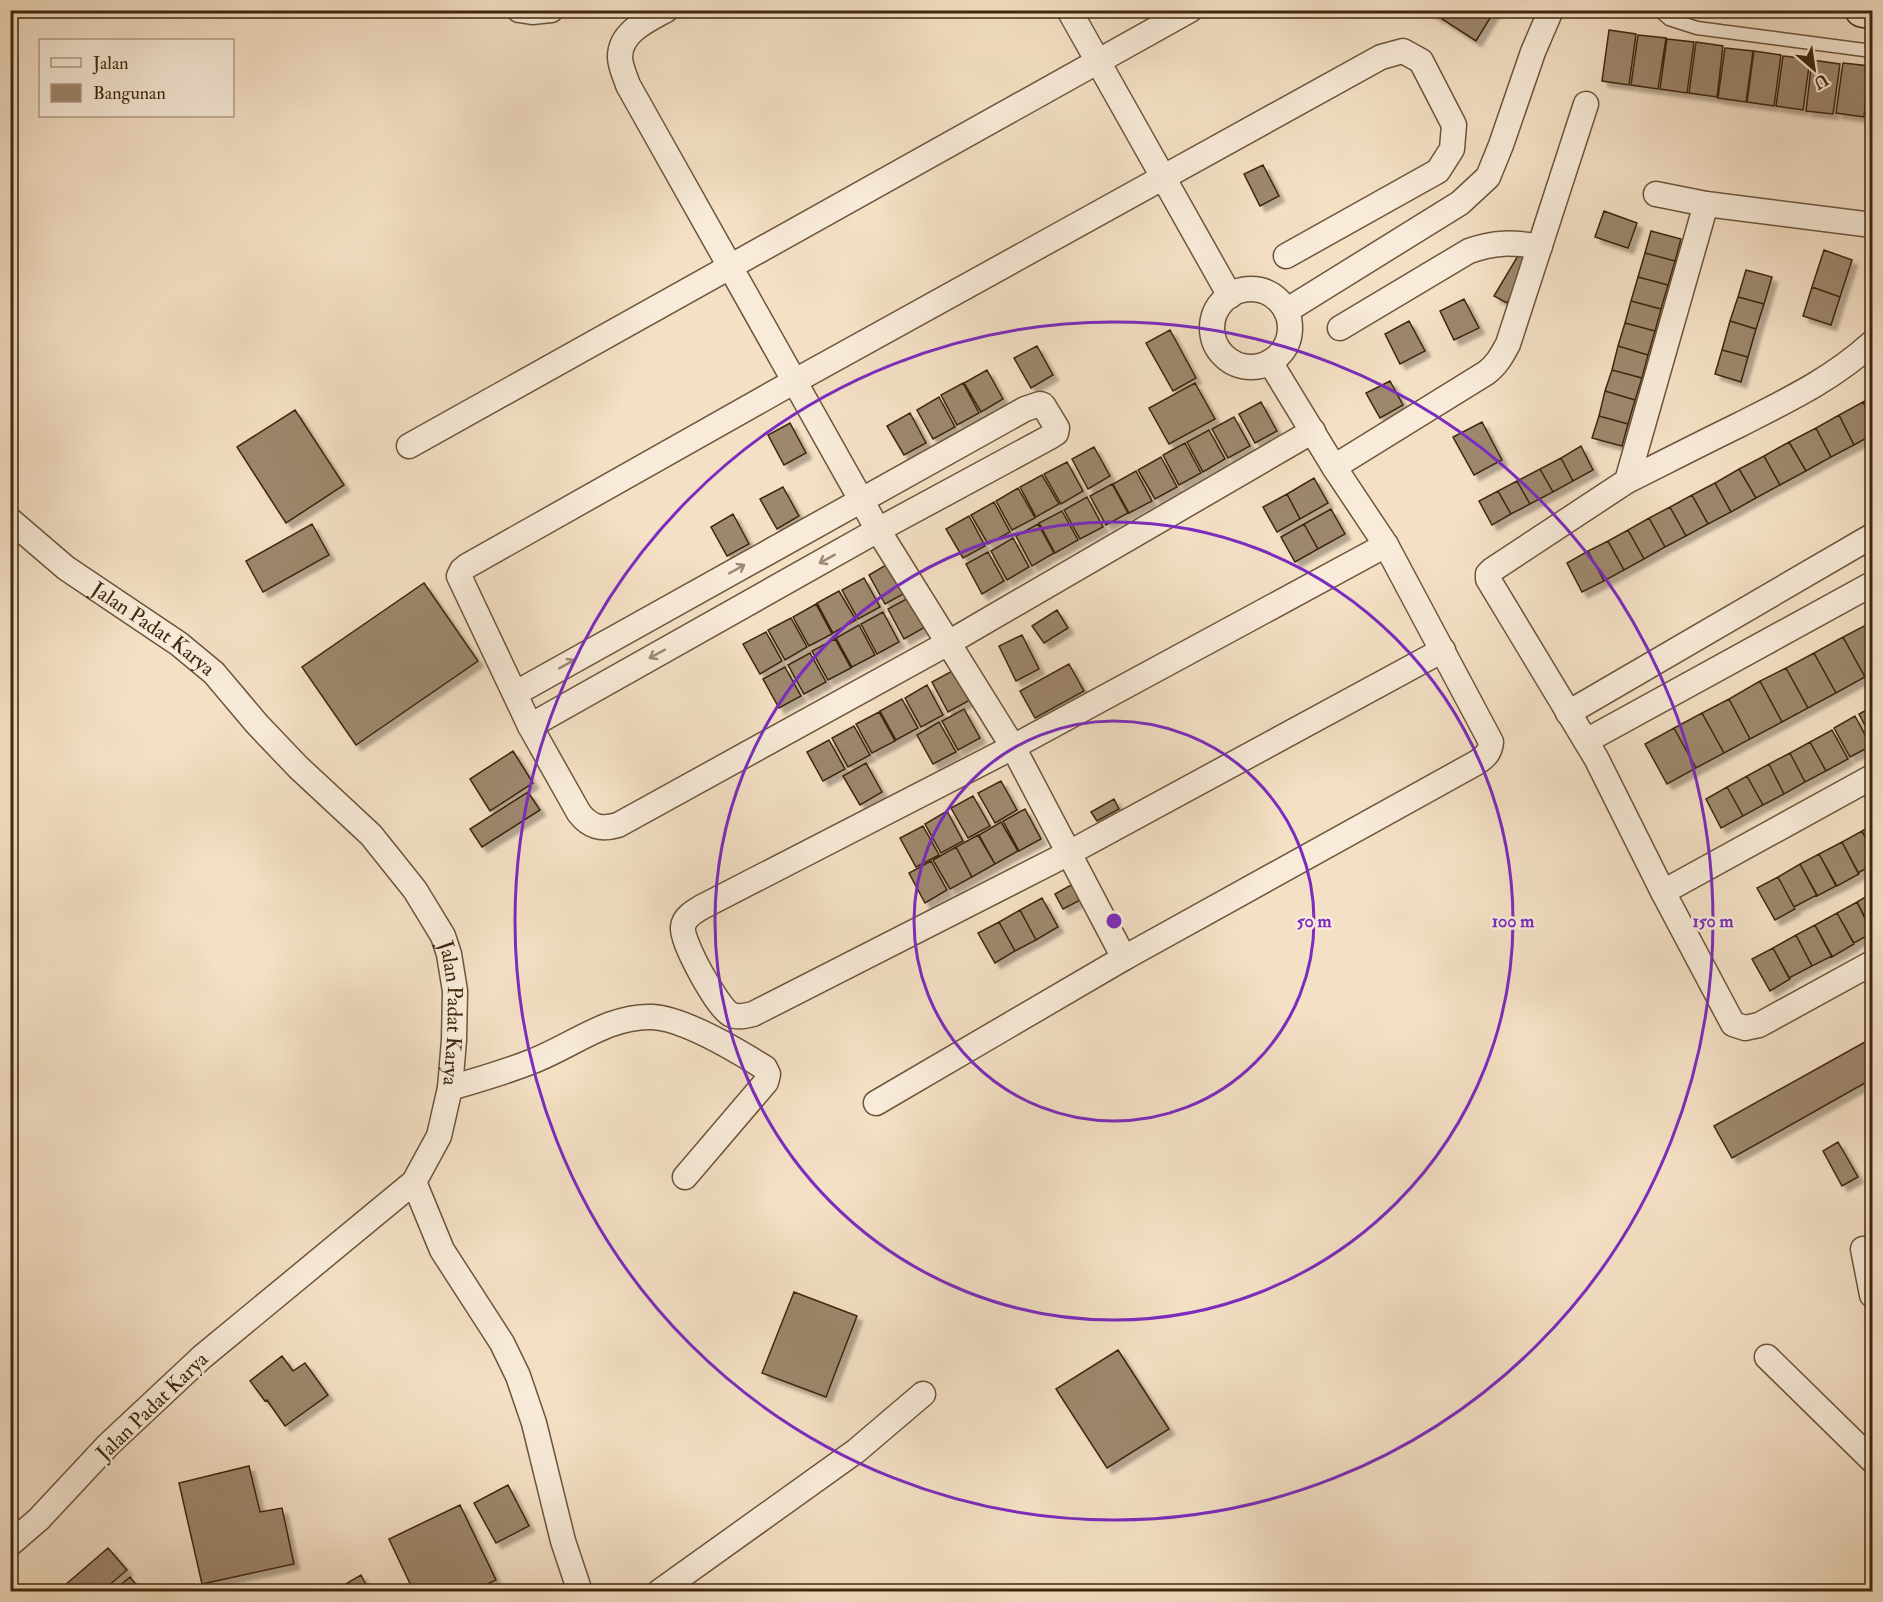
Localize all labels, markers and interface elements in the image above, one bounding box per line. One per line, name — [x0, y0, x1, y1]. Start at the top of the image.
legend — [39, 39, 234, 117]
north arrow — [1784, 39, 1844, 99]
text: Jalan — [92, 52, 129, 75]
text: U — [1810, 69, 1831, 94]
text: Bangunan — [93, 82, 166, 105]
one-way arrow — [819, 553, 836, 565]
one-way arrow — [728, 563, 745, 575]
street label: Jalan Padat Karya — [85, 575, 221, 682]
one-way arrow — [649, 649, 666, 661]
one-way arrow — [558, 658, 575, 670]
text: 50 m — [1297, 910, 1332, 933]
text: 100 m — [1492, 910, 1535, 933]
text: 150 m — [1692, 910, 1735, 933]
centre of rings — [1104, 911, 1124, 931]
street label: Jalan Padat Karya — [431, 936, 468, 1087]
street label: Jalan Padat Karya — [90, 1346, 214, 1467]

